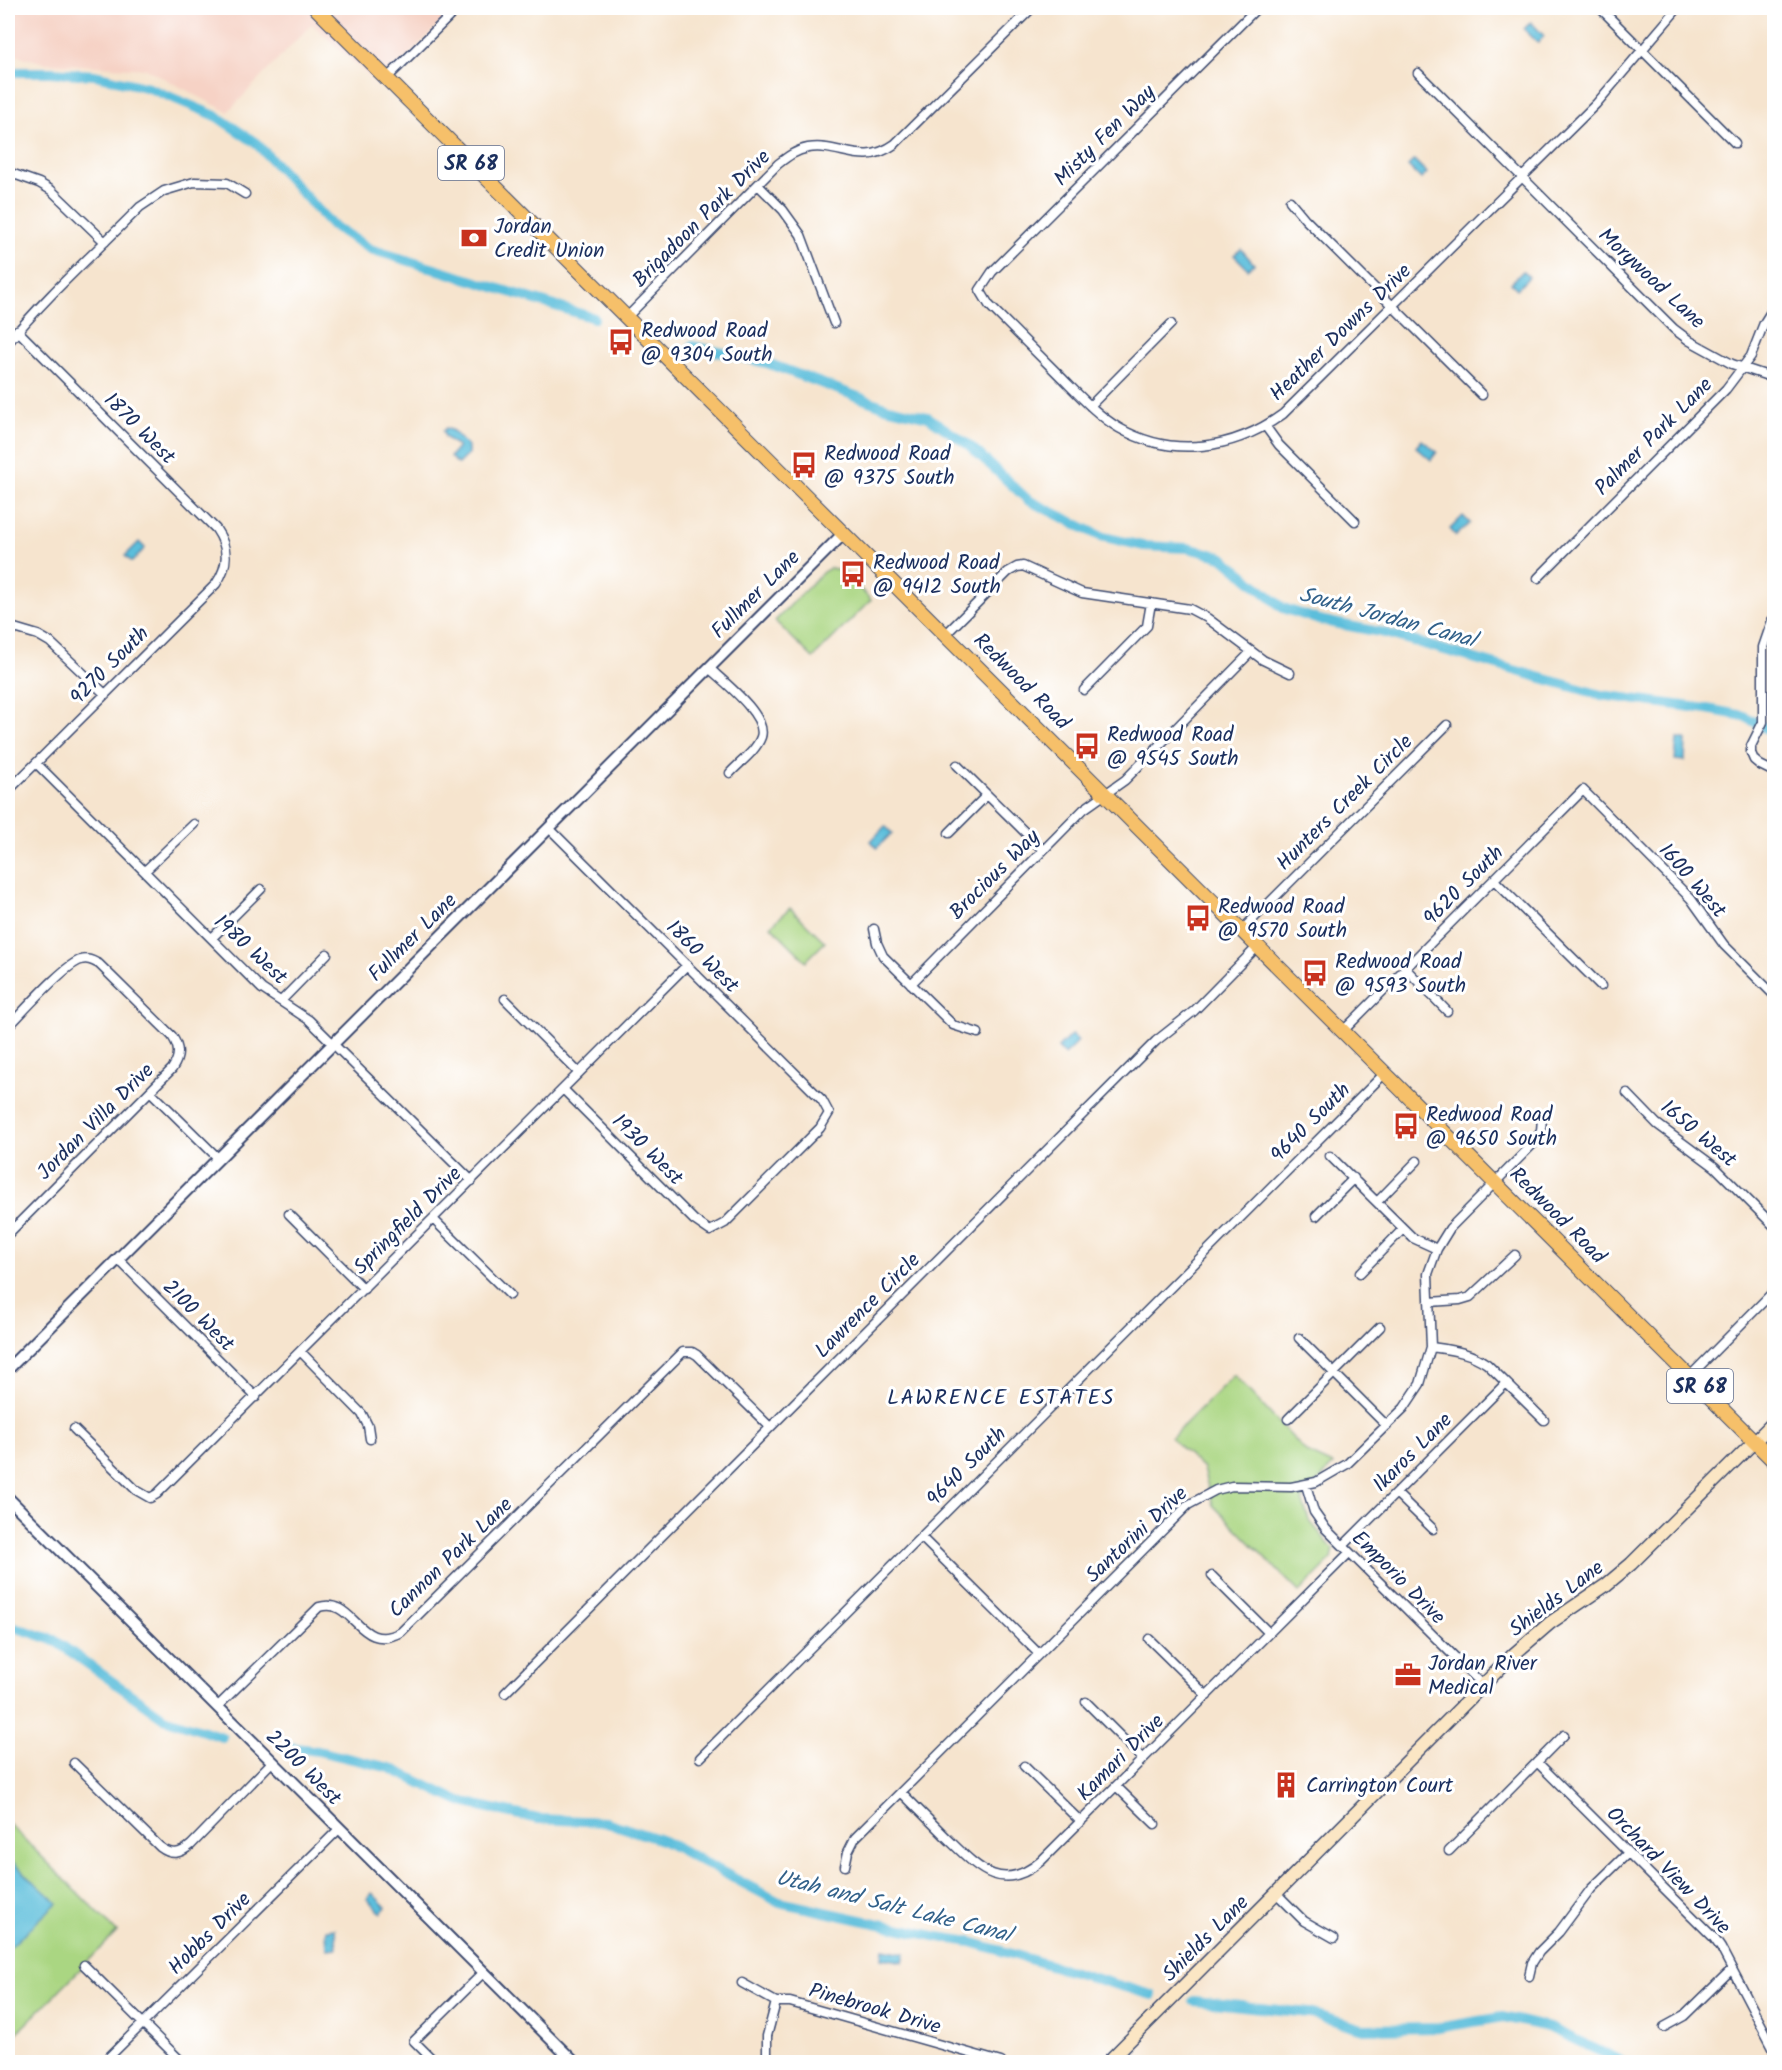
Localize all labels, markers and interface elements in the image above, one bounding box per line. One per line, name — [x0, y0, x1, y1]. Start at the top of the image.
street label: Misty Fen Way — [1046, 77, 1164, 195]
street label: Brigadoon Park Drive — [625, 142, 779, 296]
road number: SR 68 — [438, 146, 504, 180]
place label: Jordan Credit Union — [494, 211, 604, 268]
street label: Morywood Lane — [1590, 220, 1713, 338]
bank icon: Jordan Credit Union — [459, 223, 489, 253]
street label: Heather Downs Drive — [1262, 256, 1420, 410]
place label: Redwood Road @ 9304 South — [641, 315, 773, 372]
bus stop icon: Redwood Road @ 9304 South — [606, 327, 636, 357]
street label: Palmer Park Lane — [1587, 370, 1721, 504]
street label: 1870 West — [95, 385, 183, 473]
place label: Redwood Road @ 9375 South — [824, 438, 954, 495]
bus stop icon: Redwood Road @ 9375 South — [789, 450, 819, 480]
street label: Fullmer Lane — [704, 542, 809, 647]
place label: Redwood Road @ 9412 South — [873, 547, 1001, 604]
bus stop icon: Redwood Road @ 9412 South — [838, 559, 868, 589]
water label: South Jordan Canal — [1295, 578, 1484, 660]
street label: 9270 South — [63, 619, 158, 714]
street label: Redwood Road — [965, 626, 1078, 739]
place label: Redwood Road @ 9545 South — [1107, 719, 1239, 776]
street label: Hunters Creek Circle — [1269, 727, 1422, 879]
bus stop icon: Redwood Road @ 9545 South — [1072, 731, 1102, 761]
street label: Brocious Way — [942, 822, 1048, 928]
street label: 1600 West — [1650, 836, 1735, 927]
street label: 9620 South — [1416, 838, 1512, 934]
street label: Fullmer Lane — [361, 885, 466, 990]
place label: Redwood Road @ 9570 South — [1218, 891, 1347, 948]
bus stop icon: Redwood Road @ 9570 South — [1183, 903, 1213, 933]
street label: 1980 West — [205, 907, 295, 994]
street label: 1860 West — [657, 913, 747, 1002]
place label: Redwood Road @ 9593 South — [1335, 946, 1466, 1003]
bus stop icon: Redwood Road @ 9593 South — [1300, 958, 1330, 988]
street label: Jordan Villa Drive — [30, 1055, 163, 1188]
street label: 9640 South — [1263, 1075, 1359, 1171]
street label: 1650 West — [1652, 1092, 1744, 1177]
place label: Redwood Road @ 9650 South — [1426, 1099, 1557, 1156]
street label: 1930 West — [603, 1106, 691, 1194]
bus stop icon: Redwood Road @ 9650 South — [1391, 1111, 1421, 1141]
street label: Springfield Drive — [346, 1159, 471, 1283]
street label: Redwood Road — [1501, 1160, 1614, 1273]
street label: Lawrence Circle — [807, 1245, 929, 1367]
street label: 2100 West — [154, 1272, 242, 1361]
road number: SR 68 — [1667, 1369, 1733, 1403]
district label: LAWRENCE ESTATES — [887, 1381, 1115, 1416]
street label: Ikaros Lane — [1365, 1405, 1461, 1501]
street label: 9640 South — [919, 1419, 1015, 1515]
street label: Santorini Drive — [1078, 1478, 1196, 1592]
street label: Cannon Park Lane — [381, 1489, 521, 1626]
street label: Emporio Drive — [1343, 1523, 1453, 1633]
street label: Shields Lane — [1502, 1552, 1612, 1646]
place label: Jordan River Medical — [1428, 1648, 1538, 1705]
office icon: Jordan River Medical — [1393, 1660, 1423, 1690]
street label: Kamari Drive — [1069, 1706, 1173, 1810]
street label: 2200 West — [257, 1722, 349, 1815]
building icon: Carrington Court — [1271, 1770, 1301, 1800]
place label: Carrington Court — [1306, 1770, 1454, 1803]
street label: Orchard View Drive — [1598, 1799, 1739, 1943]
water label: Utah and Salt Lake Canal — [772, 1861, 1019, 1955]
street label: Hobbs Drive — [161, 1884, 260, 1983]
street label: Shields Lane — [1155, 1887, 1258, 1990]
street label: Pinebrook Drive — [805, 1975, 945, 2044]

